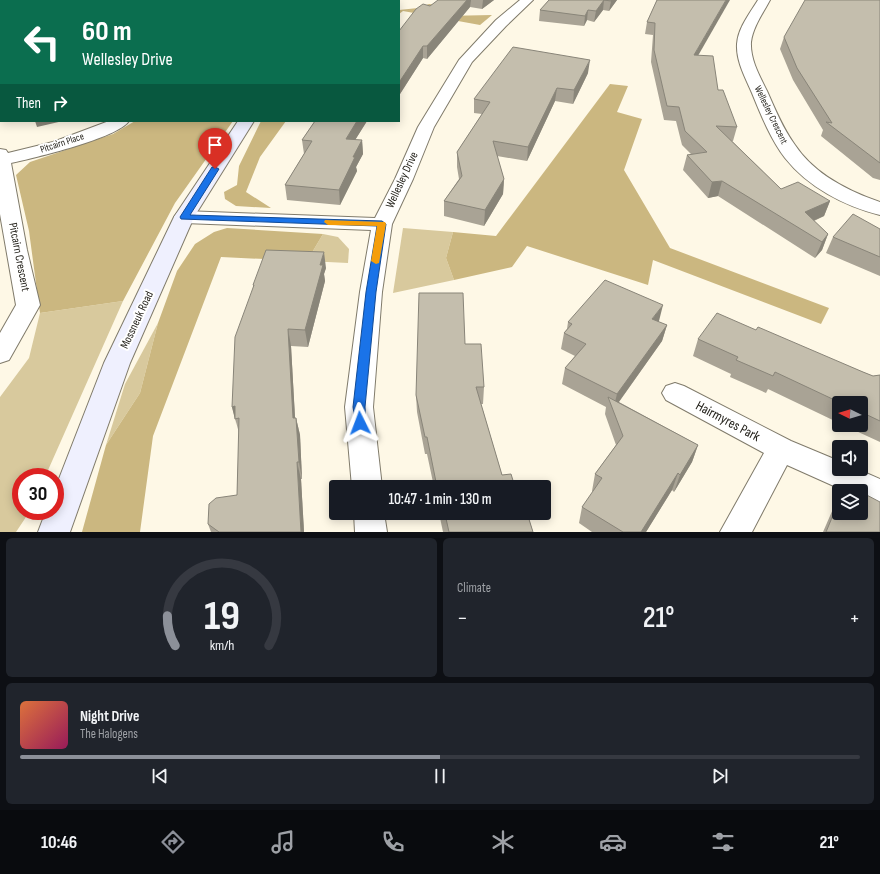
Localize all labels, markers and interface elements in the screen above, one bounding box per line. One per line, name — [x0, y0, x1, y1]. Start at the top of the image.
text: 60 m — [82, 15, 131, 48]
icon: left — [16, 16, 68, 68]
text: Wellesley Drive — [82, 49, 173, 70]
street label: Wellesley Crescent — [752, 84, 790, 146]
icon: right — [49, 92, 71, 114]
text: Then — [16, 94, 41, 113]
pin — [198, 128, 232, 169]
street label: Pitcairn Place — [39, 130, 85, 156]
icon: arrive — [204, 134, 226, 156]
street label: Wellesley Drive — [382, 149, 422, 211]
street label: Pitcairn Crescent — [5, 221, 33, 293]
street label: Mossneuk Road — [117, 289, 157, 351]
north arrow — [832, 396, 868, 432]
map controls — [832, 396, 868, 520]
street label: Hairmyres Park — [693, 397, 764, 445]
position arrow — [339, 402, 381, 444]
button: sound — [832, 440, 868, 476]
speed limit sign: 30 — [12, 468, 64, 520]
button: layers — [832, 484, 868, 520]
text: 10:47 · 1 min · 130 m — [389, 490, 491, 509]
text: Climate — [457, 580, 491, 596]
text: 19 — [203, 591, 240, 640]
text: 21° — [643, 600, 674, 636]
text: − — [457, 605, 468, 632]
text: + — [849, 605, 860, 632]
text: km/h — [209, 636, 234, 653]
text: Night Drive — [80, 707, 139, 726]
text: The Halogens — [80, 726, 138, 742]
icon: previous — [149, 765, 171, 787]
icon: pause — [429, 765, 451, 787]
icon: next — [709, 765, 731, 787]
icon: directions — [159, 828, 187, 856]
icon: music — [269, 828, 297, 856]
icon: phone — [379, 828, 407, 856]
icon: climate — [489, 828, 517, 856]
icon: car — [599, 828, 627, 856]
icon: filters — [709, 828, 737, 856]
text: 10:46 — [41, 832, 77, 853]
text: 21° — [819, 832, 839, 853]

